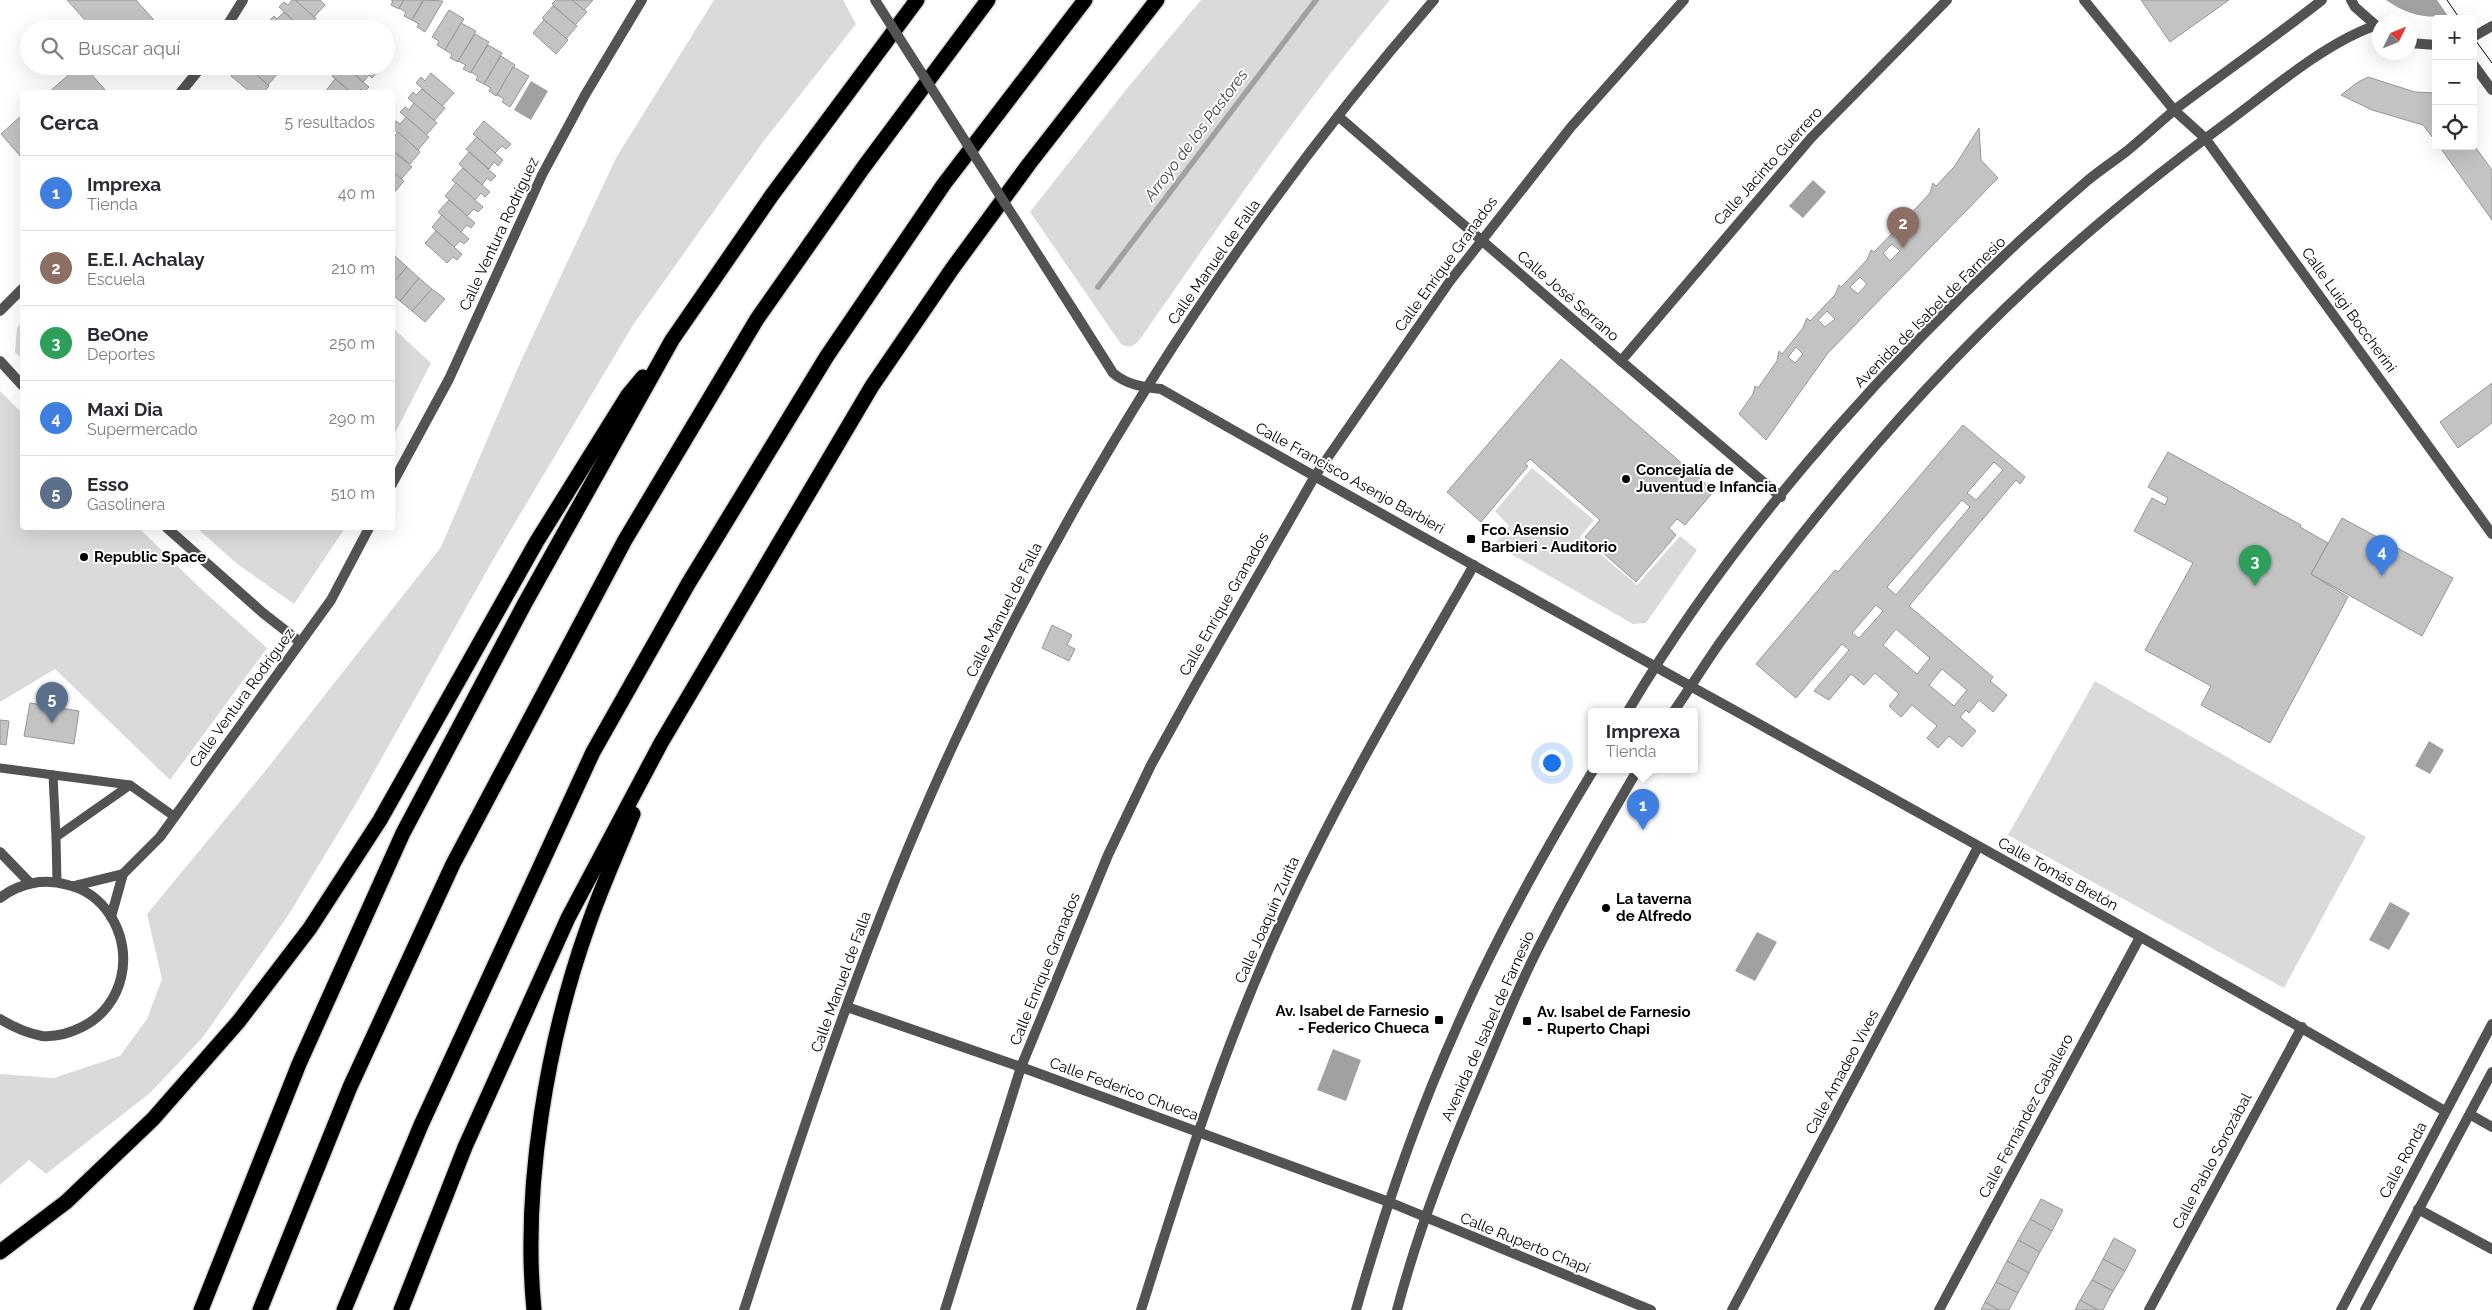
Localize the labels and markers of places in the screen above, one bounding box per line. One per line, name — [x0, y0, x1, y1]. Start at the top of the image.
pin: 2 — [1887, 207, 1919, 248]
place label: Concejalía de Juventud e Infancia — [1636, 461, 1777, 496]
marker: Concejalía de Juventud e Infancia — [1620, 473, 1632, 485]
place label: Fco. Asensio Barbieri - Auditorio — [1481, 521, 1617, 556]
marker: Fco. Asensio Barbieri - Auditorio — [1465, 533, 1477, 545]
pin: 4 — [2366, 535, 2398, 576]
pin: 3 — [2239, 545, 2271, 586]
place label: Republic Space — [94, 548, 206, 566]
marker: Republic Space — [78, 551, 90, 563]
pin: 5 — [36, 682, 68, 723]
pin: 1 — [1627, 789, 1659, 830]
place label: La taverna de Alfredo — [1616, 890, 1692, 925]
marker: La taverna de Alfredo — [1600, 902, 1612, 914]
place label: Av. Isabel de Farnesio - Federico Chueca — [1275, 1002, 1429, 1037]
place label: Av. Isabel de Farnesio - Ruperto Chapi — [1537, 1003, 1691, 1038]
marker: Av. Isabel de Farnesio - Federico Chueca — [1433, 1014, 1445, 1026]
marker: Av. Isabel de Farnesio - Ruperto Chapi — [1521, 1015, 1533, 1027]

